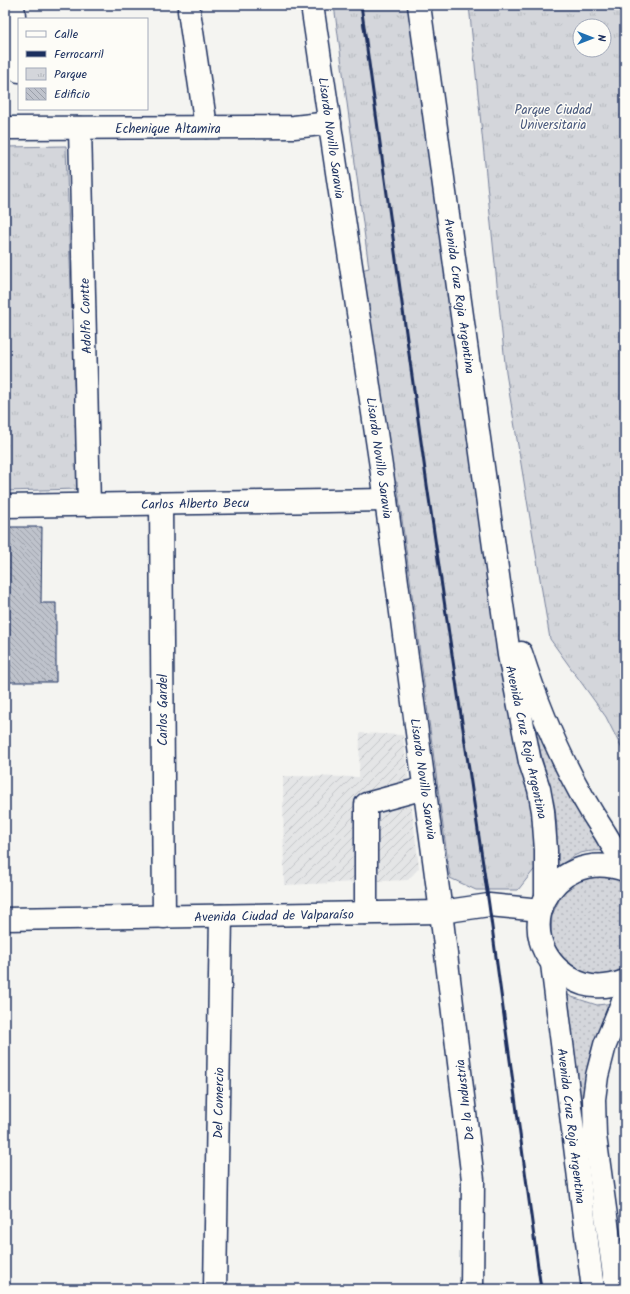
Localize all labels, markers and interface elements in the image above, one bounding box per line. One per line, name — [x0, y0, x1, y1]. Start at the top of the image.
legend — [18, 18, 148, 110]
north arrow — [572, 18, 612, 58]
text: Calle — [54, 25, 79, 44]
text: N — [592, 35, 610, 42]
text: Ferrocarril — [54, 45, 104, 64]
text: Parque — [54, 65, 88, 84]
street label: Lisardo Novillo Saravia — [312, 76, 349, 200]
text: Edificio — [54, 85, 90, 104]
park label: Parque Ciudad Universitaria — [514, 100, 592, 136]
street label: Echenique Altamira — [115, 119, 221, 140]
street label: Avenida Cruz Roja Argentina — [437, 217, 480, 375]
street label: Adolfo Contte — [75, 277, 98, 354]
street label: Lisardo Novillo Saravia — [360, 396, 397, 520]
street label: Carlos Alberto Becu — [141, 493, 250, 516]
street label: Avenida Cruz Roja Argentina — [499, 663, 552, 821]
street label: Carlos Gardel — [153, 674, 174, 746]
street label: Lisardo Novillo Saravia — [404, 717, 441, 841]
street label: Avenida Ciudad de Valparaíso — [194, 905, 354, 928]
street label: Avenida Cruz Roja Argentina — [551, 1047, 590, 1205]
street label: De la Industria — [450, 1058, 481, 1142]
street label: Del Comercio — [208, 1067, 231, 1139]

